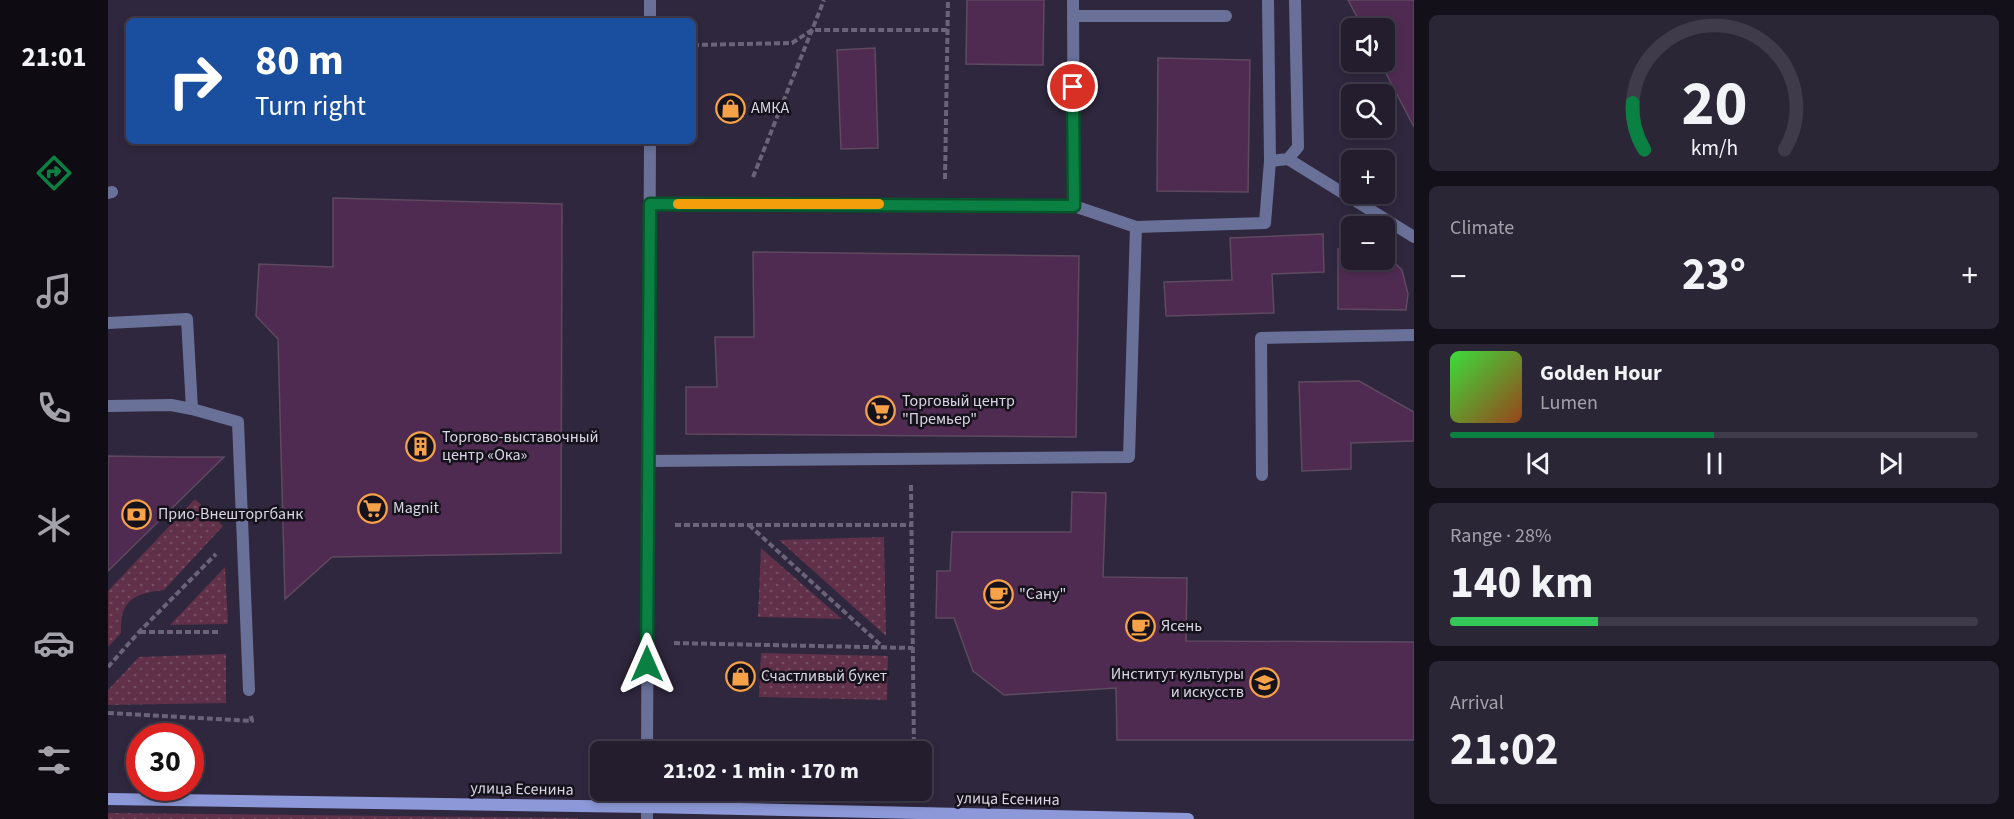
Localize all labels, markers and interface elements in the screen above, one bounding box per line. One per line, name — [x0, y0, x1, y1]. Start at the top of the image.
map controls — [1341, 18, 1395, 270]
button: sound — [1341, 18, 1395, 72]
text: 80 m — [255, 31, 344, 91]
text: 21:01 — [21, 38, 87, 77]
icon: right — [156, 42, 234, 120]
text: 20 — [1681, 60, 1747, 149]
pin — [1047, 61, 1098, 112]
icon: arrive — [1056, 70, 1089, 103]
button: search — [1341, 84, 1395, 138]
text: Turn right — [255, 87, 366, 126]
shop icon: АМКА — [714, 92, 746, 124]
place label: АМКА — [751, 97, 790, 119]
text: km/h — [1690, 133, 1738, 164]
button: + — [1341, 150, 1395, 204]
icon: directions — [33, 152, 75, 194]
text: Climate — [1450, 214, 1514, 242]
button: − — [1341, 216, 1395, 270]
text: 23° — [1682, 243, 1746, 307]
text: − — [1450, 253, 1466, 300]
text: + — [1962, 253, 1978, 300]
icon: music — [33, 270, 75, 312]
text: Golden Hour — [1540, 357, 1662, 389]
icon: phone — [33, 387, 75, 429]
text: Lumen — [1540, 389, 1598, 417]
place label: Торговый центр "Премьер" — [902, 390, 1015, 430]
supermarket icon: Торговый центр "Премьер" — [865, 394, 897, 426]
place label: Торгово-выставочный центр «Ока» — [442, 426, 598, 466]
building icon: Торгово-выставочный центр «Ока» — [405, 430, 437, 462]
icon: previous — [1522, 447, 1555, 480]
icon: pause — [1698, 447, 1731, 480]
icon: next — [1874, 447, 1907, 480]
supermarket icon: Magnit — [356, 492, 388, 524]
place label: Magnit — [393, 497, 439, 519]
bank icon: Прио-Внешторгбанк — [121, 498, 153, 530]
place label: Прио-Внешторгбанк — [158, 503, 303, 525]
icon: climate — [33, 504, 75, 546]
text: Range · 28% — [1450, 522, 1551, 550]
text: 140 km — [1450, 551, 1594, 615]
cafe icon: "Сану" — [982, 578, 1014, 610]
place label: "Сану" — [1019, 583, 1066, 605]
cafe icon: Ясень — [1124, 610, 1156, 642]
place label: Ясень — [1161, 615, 1202, 637]
icon: car — [33, 622, 75, 664]
position arrow — [615, 632, 679, 696]
shop icon: Счастливый букет — [724, 660, 756, 692]
place label: Институт культуры и искусств — [1111, 663, 1244, 703]
place label: Счастливый букет — [761, 665, 887, 687]
school or university icon: Институт культуры и искусств — [1249, 667, 1281, 699]
text: Arrival — [1450, 689, 1504, 717]
text: 21:02 — [1450, 718, 1559, 782]
speed limit sign: 30 — [126, 723, 204, 801]
icon: filters — [33, 739, 75, 781]
text: 21:02 · 1 min · 170 m — [663, 755, 859, 787]
street label: улица Есенина — [470, 777, 574, 801]
street label: улица Есенина — [956, 787, 1060, 811]

